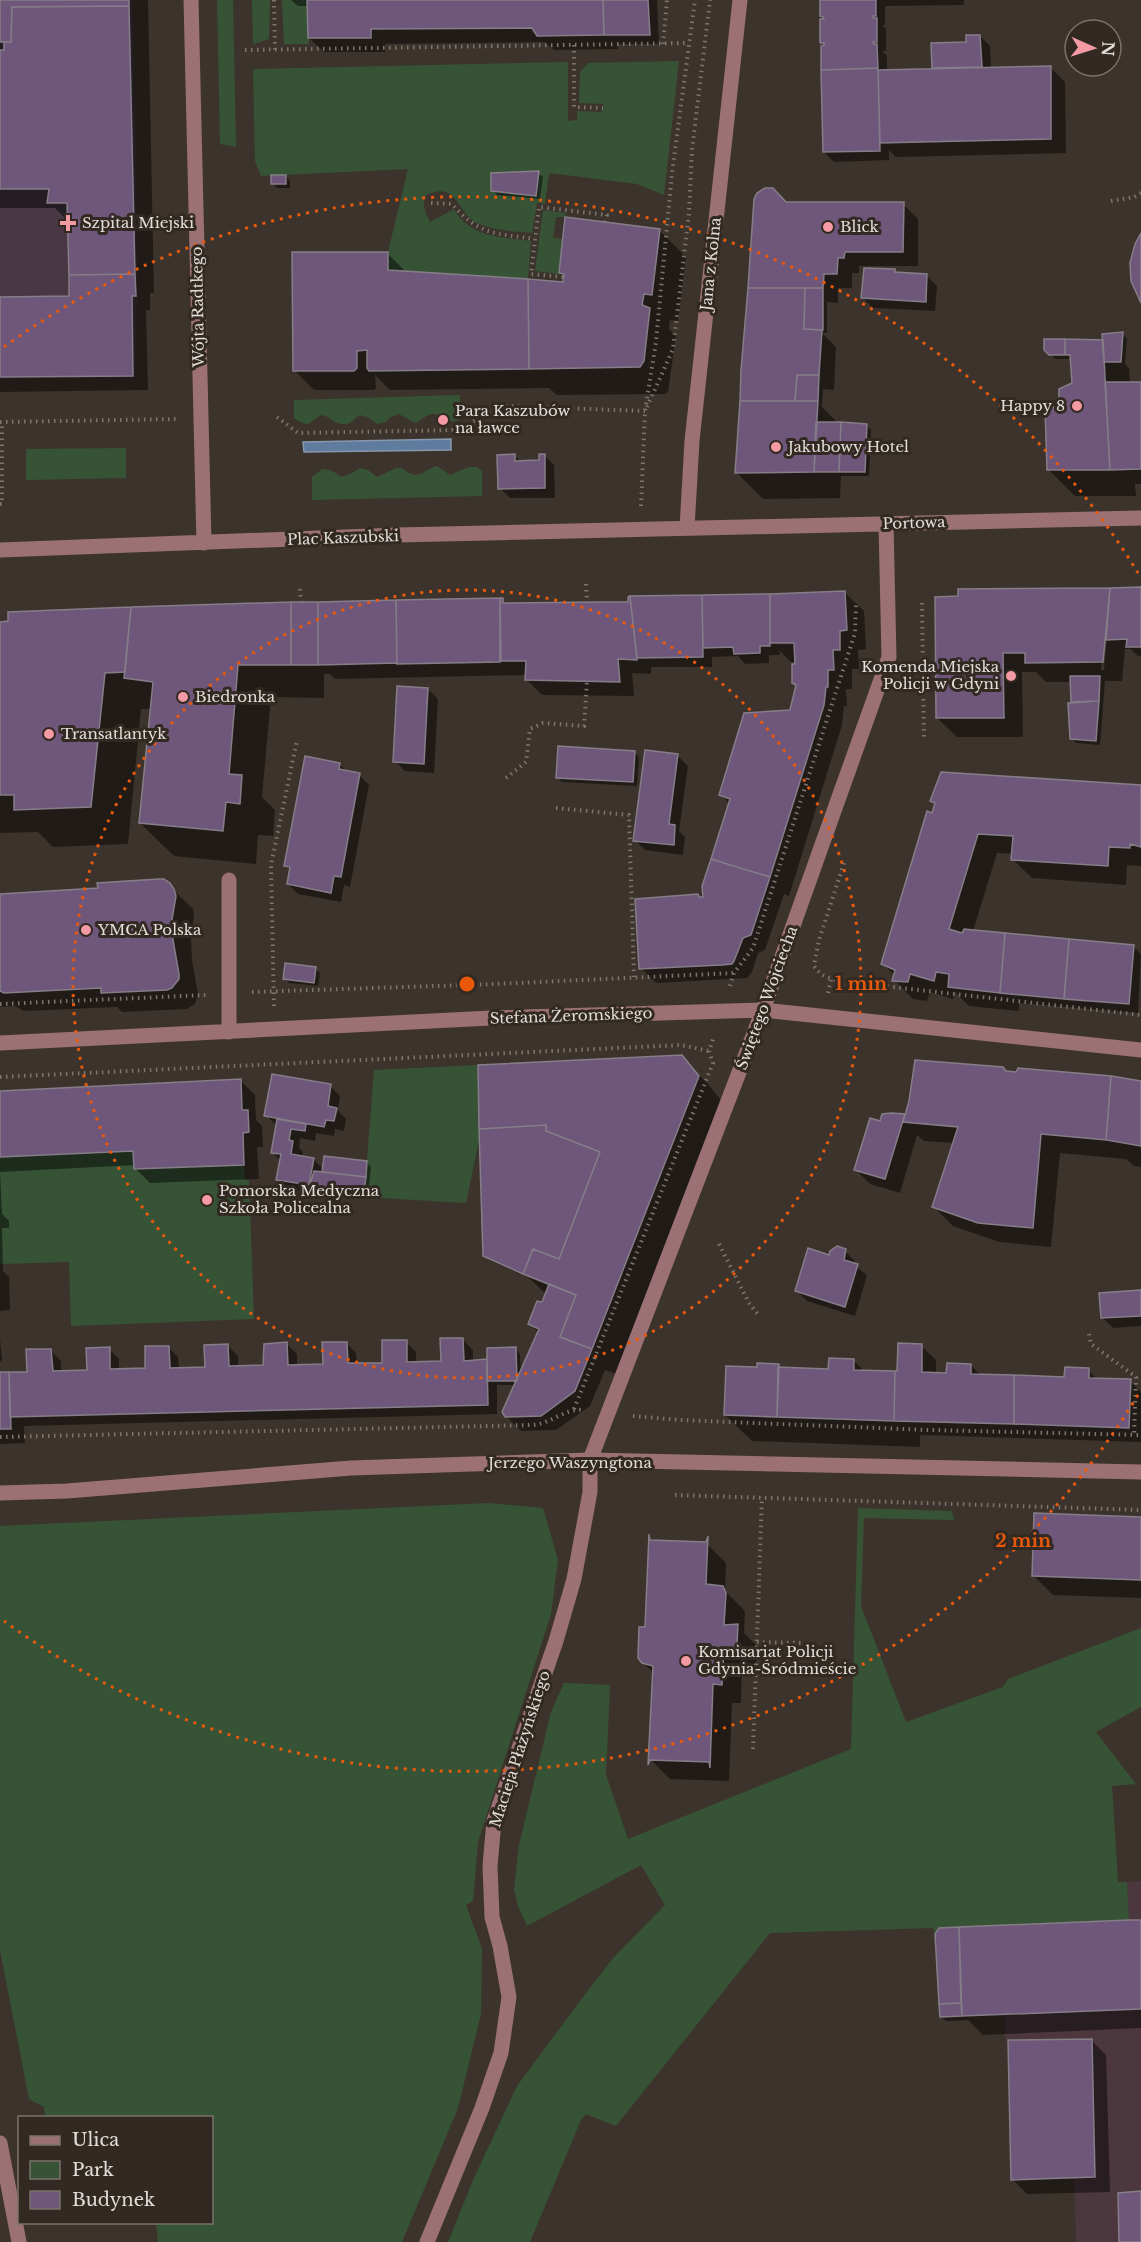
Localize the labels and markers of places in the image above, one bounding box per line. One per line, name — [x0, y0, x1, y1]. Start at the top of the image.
place label: Szpital Miejski — [82, 213, 194, 232]
marker: Szpital Miejski — [59, 214, 77, 232]
place label: Blick — [840, 217, 880, 236]
marker: Blick — [821, 220, 835, 234]
place label: Happy 8 — [1000, 396, 1065, 415]
marker: Happy 8 — [1070, 399, 1084, 413]
place label: Para Kaszubów na ławce — [455, 401, 571, 437]
marker: Para Kaszubów na ławce — [436, 413, 450, 427]
place label: Jakubowy Hotel — [786, 437, 909, 456]
marker: Jakubowy Hotel — [769, 440, 783, 454]
place label: Komenda Miejska Policji w Gdyni — [861, 657, 1000, 693]
marker: Komenda Miejska Policji w Gdyni — [1004, 669, 1018, 683]
place label: Biedronka — [195, 687, 276, 706]
marker: Biedronka — [176, 690, 190, 704]
place label: Transatlantyk — [61, 724, 167, 743]
marker: Transatlantyk — [42, 727, 56, 741]
place label: YMCA Polska — [97, 920, 202, 939]
marker: YMCA Polska — [79, 923, 93, 937]
centre of rings — [457, 974, 477, 994]
place label: Pomorska Medyczna Szkoła Policealna — [219, 1181, 380, 1217]
marker: Pomorska Medyczna Szkoła Policealna — [200, 1193, 214, 1207]
place label: Komisariat Policji Gdynia-Śródmieście — [698, 1642, 856, 1678]
marker: Komisariat Policji Gdynia-Śródmieście — [679, 1654, 693, 1668]

